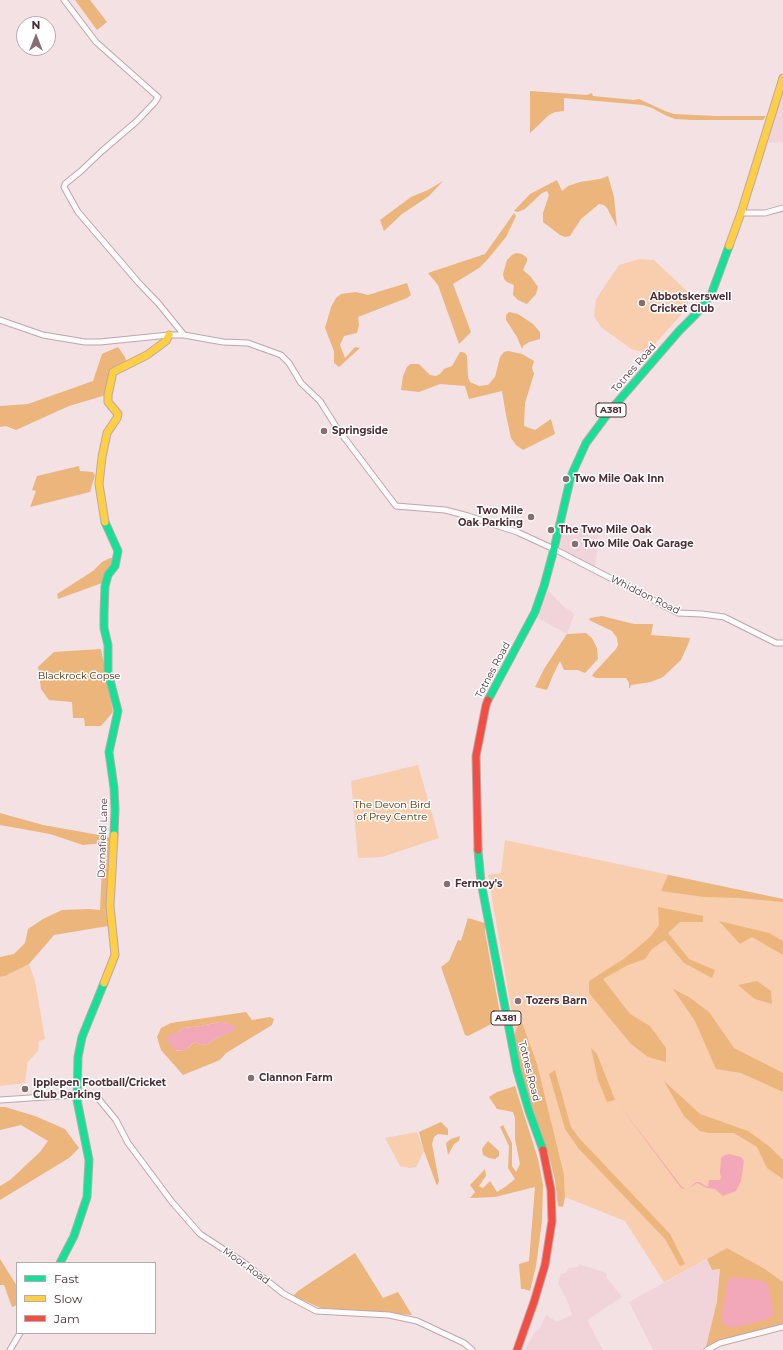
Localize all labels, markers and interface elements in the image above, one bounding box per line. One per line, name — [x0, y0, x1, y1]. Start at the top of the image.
north arrow — [16, 16, 56, 56]
text: N — [32, 18, 40, 32]
place label: Abbotskerswell Cricket Club — [650, 291, 731, 314]
marker: Abbotskerswell Cricket Club — [637, 298, 647, 308]
street label: Totnes Road — [609, 341, 659, 395]
road number: A381 — [596, 403, 626, 417]
place label: Springside — [332, 425, 388, 437]
marker: Springside — [319, 426, 329, 436]
place label: Two Mile Oak Inn — [574, 473, 664, 485]
marker: Two Mile Oak Inn — [561, 474, 571, 484]
place label: Two Mile Oak Parking — [458, 505, 523, 528]
marker: Two Mile Oak Parking — [526, 512, 536, 522]
place label: The Two Mile Oak — [559, 524, 652, 536]
marker: The Two Mile Oak — [546, 525, 556, 535]
place label: Two Mile Oak Garage — [583, 538, 693, 550]
marker: Two Mile Oak Garage — [570, 539, 580, 549]
street label: Whiddon Road — [608, 573, 682, 617]
street label: Totnes Road — [473, 640, 513, 700]
park label: Blackrock Copse — [38, 670, 120, 682]
street label: Dornafield Lane — [96, 798, 110, 878]
park label: The Devon Bird of Prey Centre — [353, 799, 431, 822]
place label: Fermoy's — [455, 878, 502, 890]
marker: Fermoy's — [442, 879, 452, 889]
place label: Tozers Barn — [526, 995, 587, 1007]
marker: Tozers Barn — [513, 996, 523, 1006]
road number: A381 — [491, 1011, 521, 1025]
street label: Totnes Road — [516, 1039, 542, 1103]
place label: Clannon Farm — [259, 1072, 333, 1084]
marker: Clannon Farm — [246, 1073, 256, 1083]
place label: Ipplepen Football/Cricket Club Parking — [33, 1077, 166, 1100]
marker: Ipplepen Football/Cricket Club Parking — [20, 1084, 30, 1094]
street label: Moor Road — [220, 1245, 272, 1287]
legend — [16, 1262, 156, 1334]
text: Fast — [54, 1271, 79, 1286]
text: Slow — [54, 1291, 83, 1306]
text: Jam — [54, 1311, 80, 1326]

